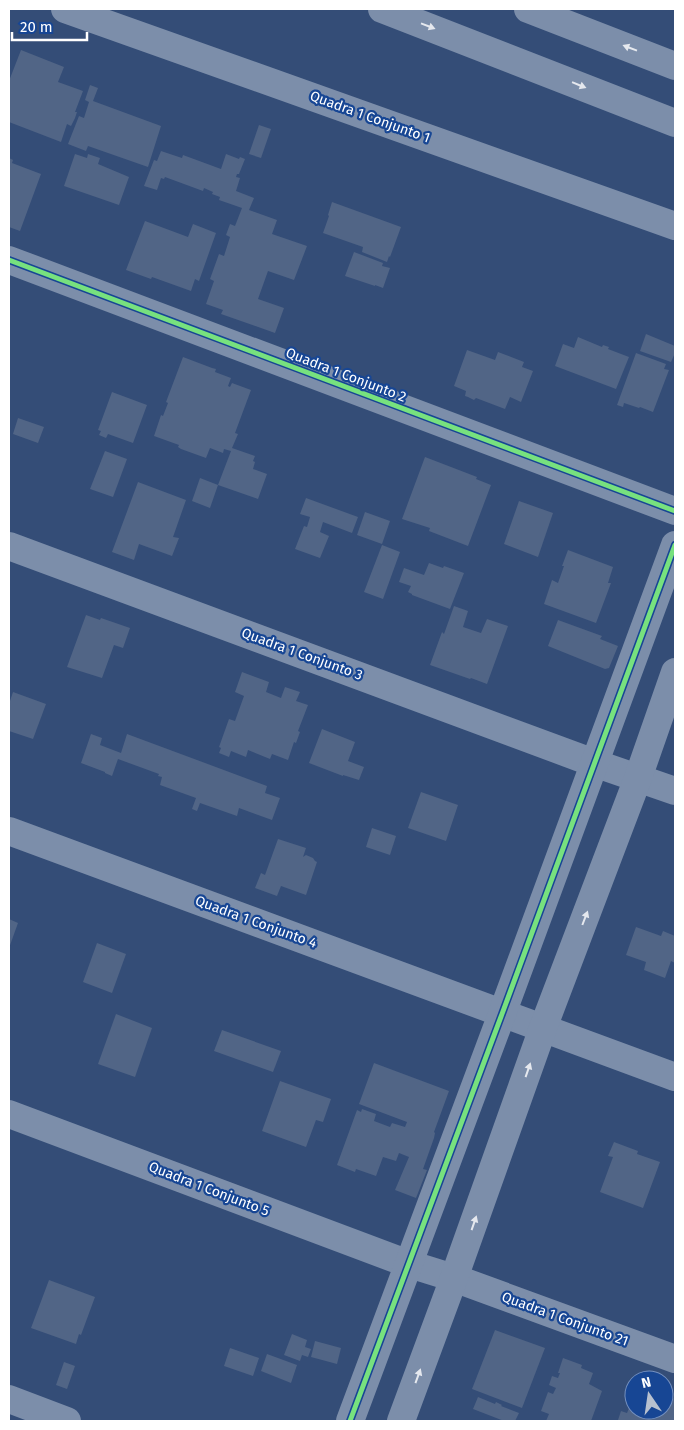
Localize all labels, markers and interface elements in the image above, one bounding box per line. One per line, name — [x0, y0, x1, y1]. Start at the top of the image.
scale bar — [12, 10, 88, 42]
text: 20 m — [20, 18, 53, 36]
one-way arrow — [421, 23, 435, 31]
one-way arrow — [622, 44, 637, 52]
one-way arrow — [572, 82, 587, 89]
street label: Quadra 1 Conjunto 1 — [308, 87, 432, 147]
street label: Quadra 1 Conjunto 2 — [283, 344, 409, 406]
street label: Quadra 1 Conjunto 3 — [239, 624, 365, 684]
street label: Quadra 1 Conjunto 4 — [193, 892, 320, 952]
one-way arrow — [582, 910, 589, 925]
one-way arrow — [524, 1062, 532, 1077]
street label: Quadra 1 Conjunto 5 — [146, 1158, 272, 1220]
one-way arrow — [470, 1215, 478, 1230]
street label: Quadra 1 Conjunto 21 — [499, 1288, 631, 1350]
one-way arrow — [415, 1368, 422, 1383]
north arrow — [624, 1370, 674, 1420]
text: N — [640, 1373, 653, 1392]

